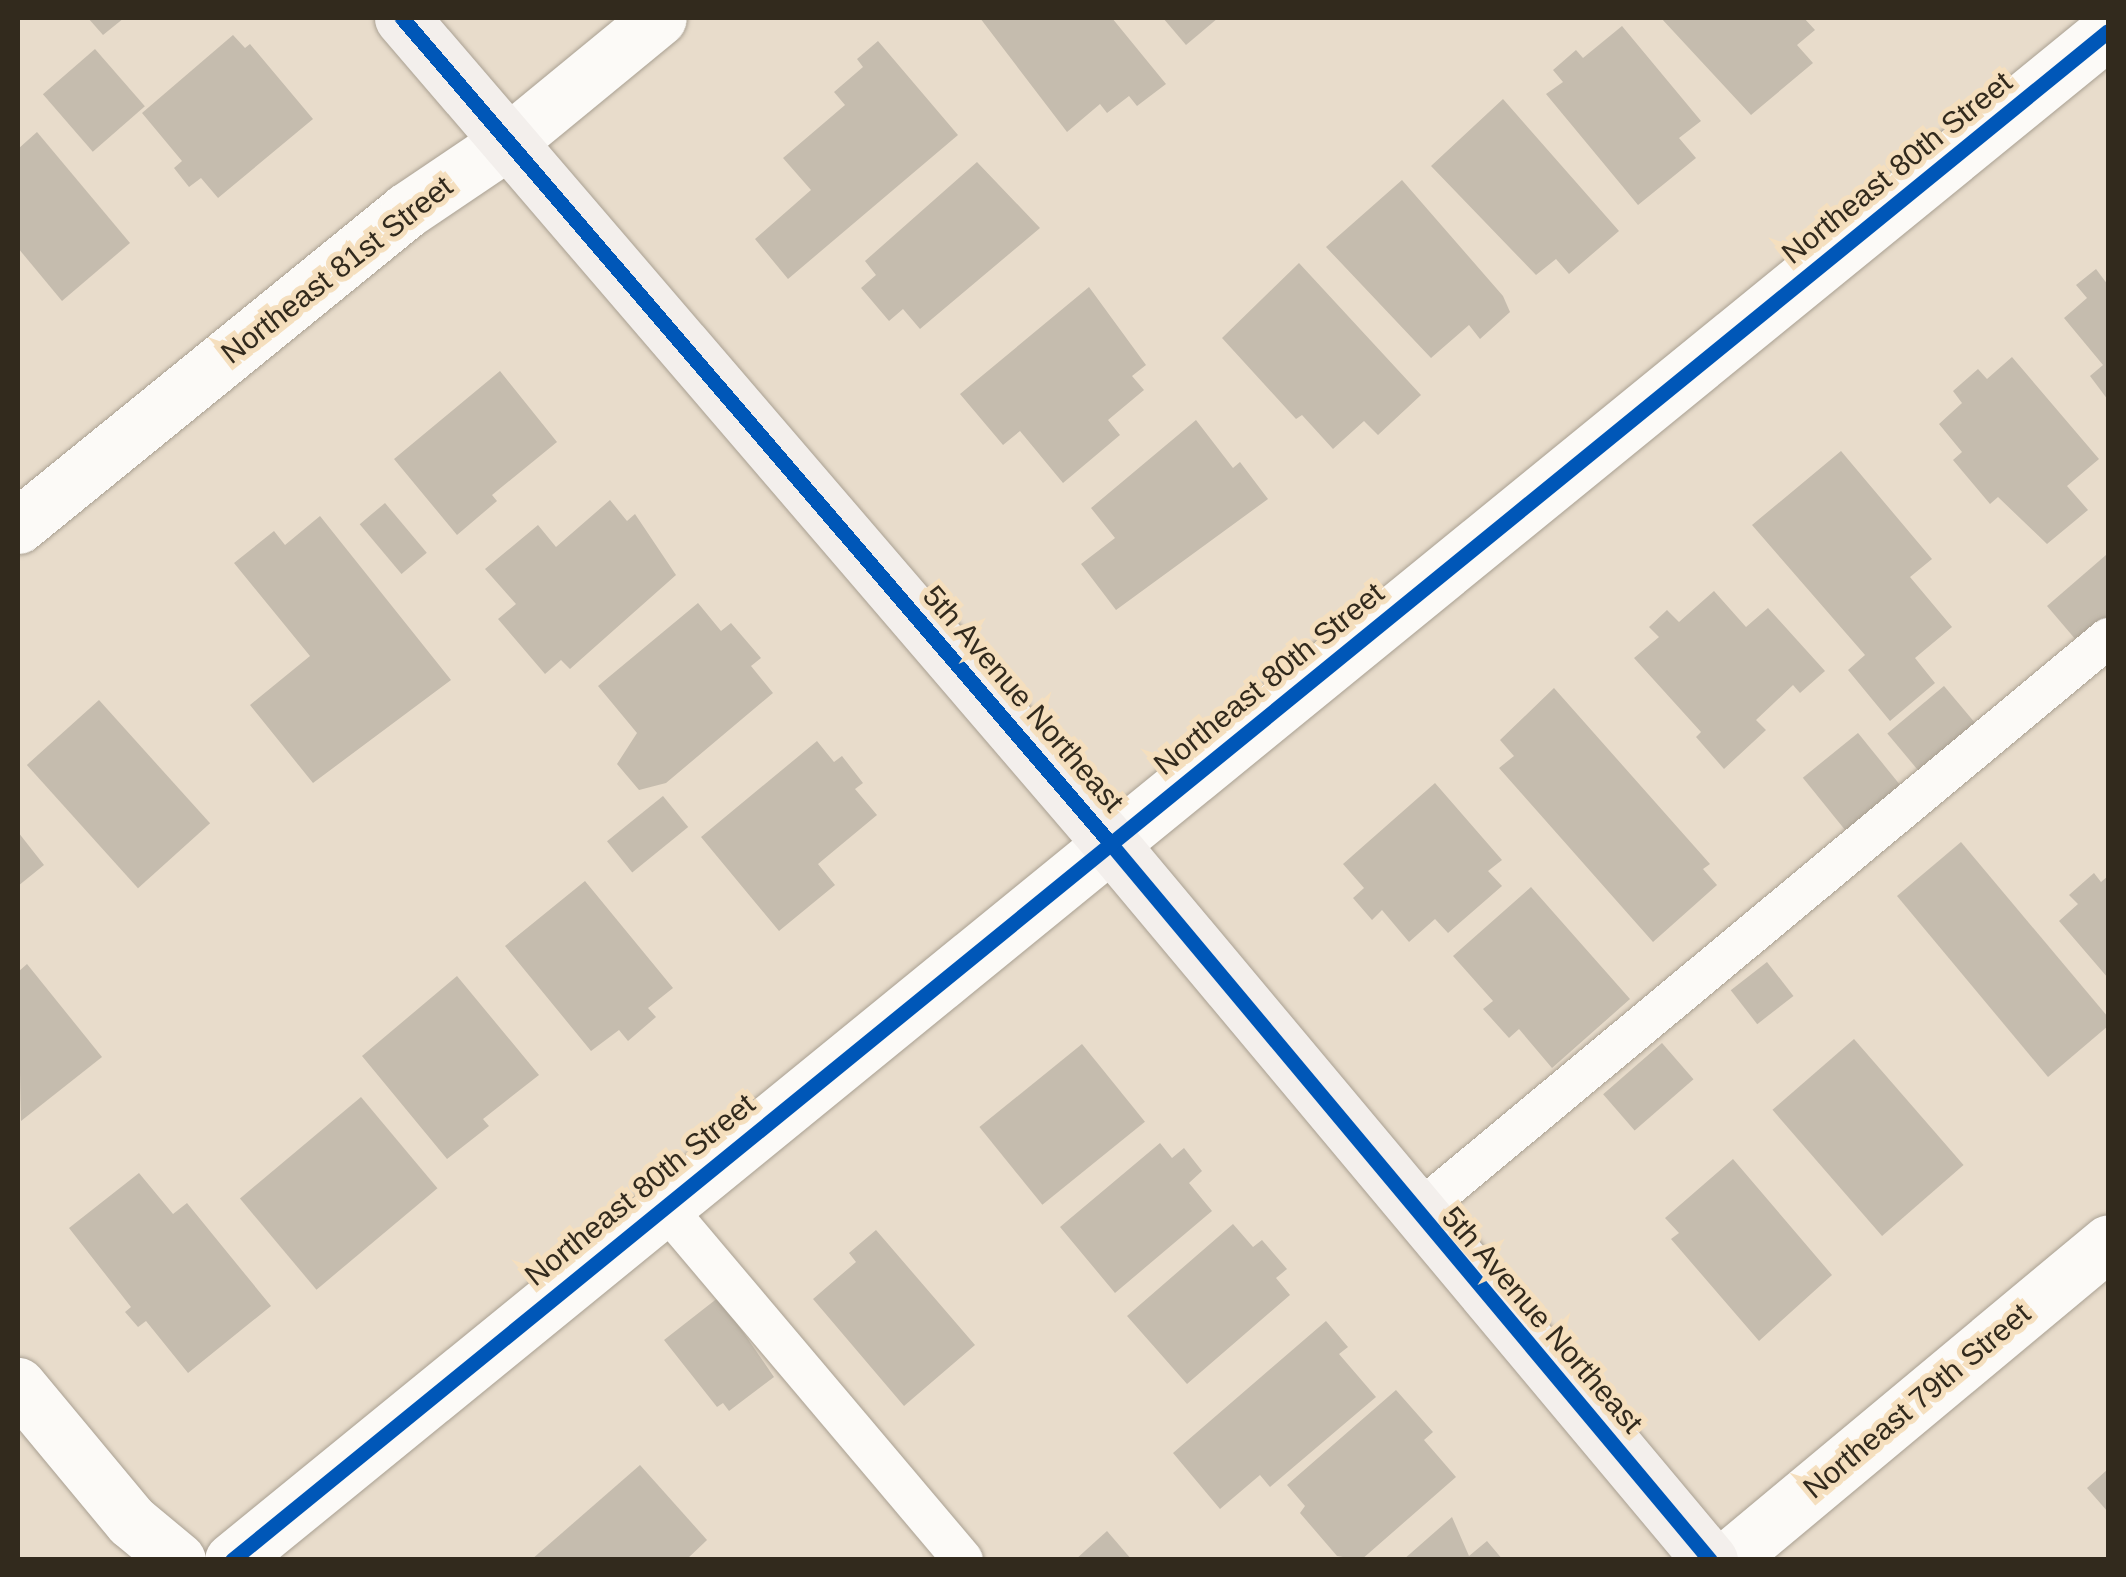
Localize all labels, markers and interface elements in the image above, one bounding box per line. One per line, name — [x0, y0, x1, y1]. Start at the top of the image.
street label: Northeast 80th Street — [1775, 64, 2019, 272]
street label: Northeast 81st Street — [214, 169, 460, 371]
street label: Northeast 80th Street — [1147, 575, 1391, 783]
street label: 5th Avenue Northeast — [914, 578, 1132, 820]
street label: Northeast 80th Street — [518, 1086, 762, 1294]
street label: 5th Avenue Northeast — [1433, 1199, 1651, 1441]
street label: Northeast 79th Street — [1796, 1296, 2038, 1506]

